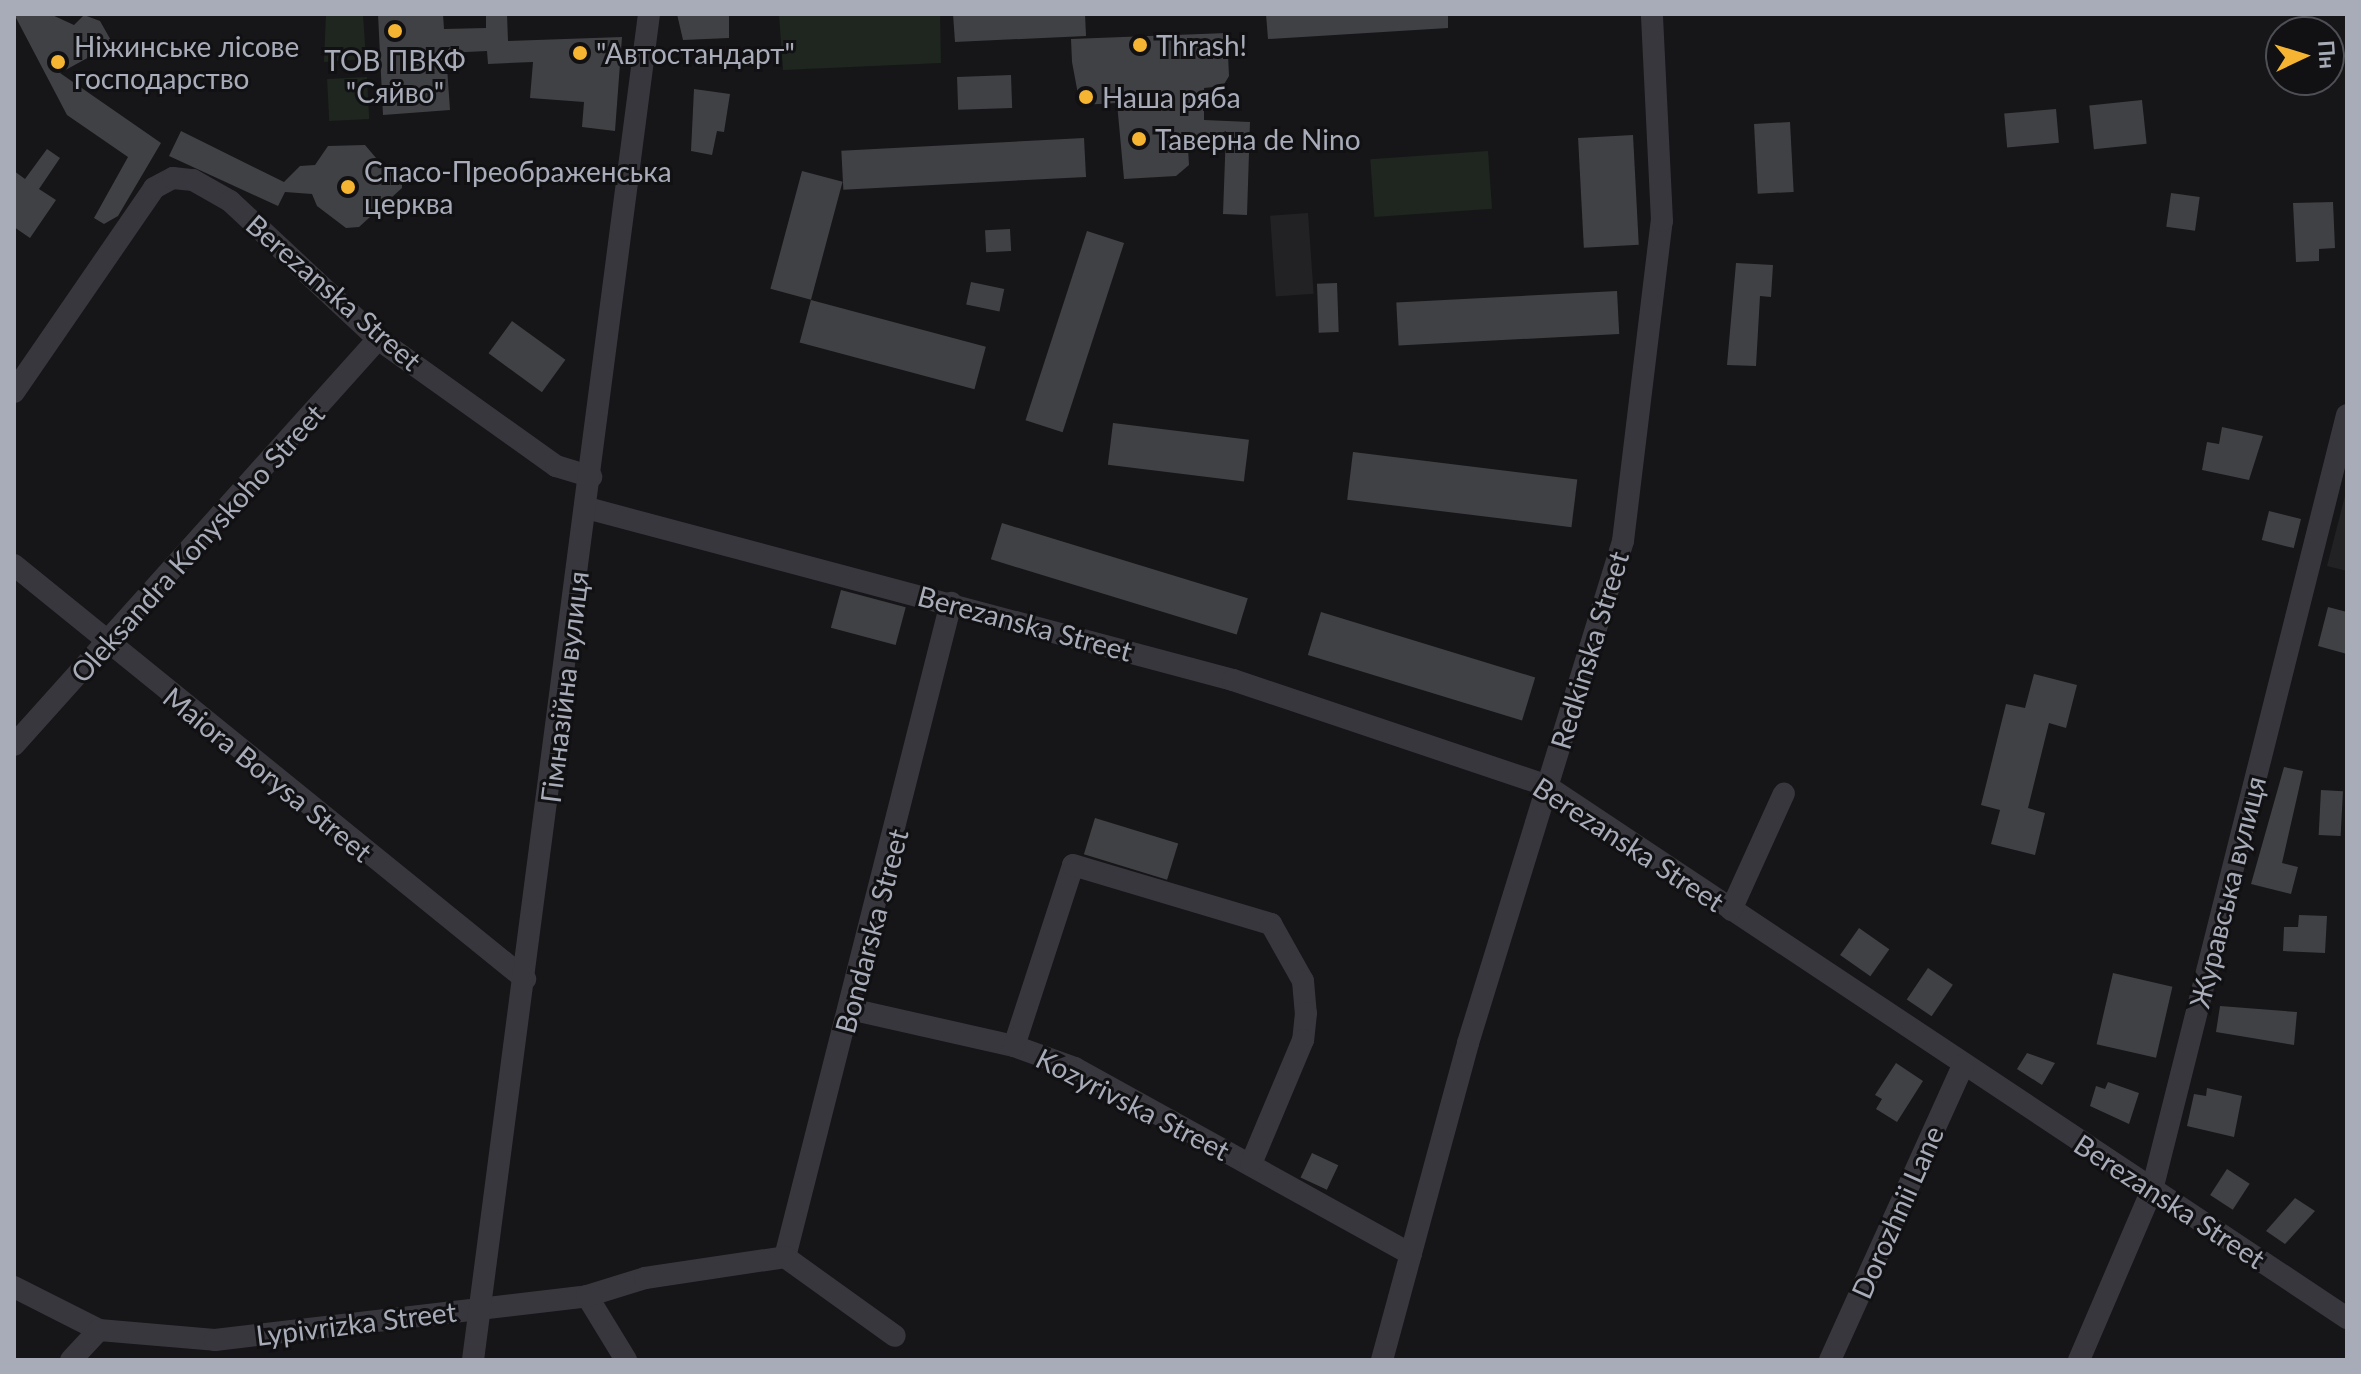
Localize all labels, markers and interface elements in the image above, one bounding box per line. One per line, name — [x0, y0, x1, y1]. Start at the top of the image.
north arrow — [2265, 16, 2345, 96]
marker: ТОВ ПВКФ "Сяйво" — [386, 22, 404, 40]
place label: Thrash! — [1156, 28, 1247, 62]
place label: Ніжинське лісове господарство — [74, 29, 299, 95]
place label: "Автостандарт" — [596, 36, 795, 70]
marker: Thrash! — [1131, 36, 1149, 54]
text: Пн — [2313, 39, 2342, 70]
place label: ТОВ ПВКФ "Сяйво" — [324, 43, 466, 109]
marker: "Автостандарт" — [571, 44, 589, 62]
marker: Ніжинське лісове господарство — [49, 53, 67, 71]
place label: Наша ряба — [1102, 80, 1241, 114]
marker: Наша ряба — [1077, 88, 1095, 106]
place label: Таверна de Nino — [1155, 122, 1361, 156]
marker: Таверна de Nino — [1130, 130, 1148, 148]
place label: Спасо-Преображенська церква — [364, 154, 672, 220]
marker: Спасо-Преображенська церква — [339, 178, 357, 196]
street label: Berezanska Street — [240, 207, 428, 377]
street label: Oleksandra Konyskoho Street — [63, 397, 331, 689]
street label: Redkinska Street — [1543, 547, 1635, 753]
street label: Гімназійна вулиця — [533, 569, 595, 805]
street label: Berezanska Street — [914, 578, 1136, 668]
street label: Maiora Borysa Street — [157, 680, 379, 868]
street label: Berezanska Street — [1527, 770, 1731, 918]
street label: Журавська вулиця — [2182, 773, 2272, 1011]
street label: Bondarska Street — [828, 825, 914, 1037]
street label: Kozyrivska Street — [1031, 1041, 1235, 1167]
street label: Dorozhnii Lane — [1844, 1120, 1950, 1304]
street label: Berezanska Street — [2068, 1127, 2272, 1275]
street label: Lypivrizka Street — [254, 1294, 458, 1352]

